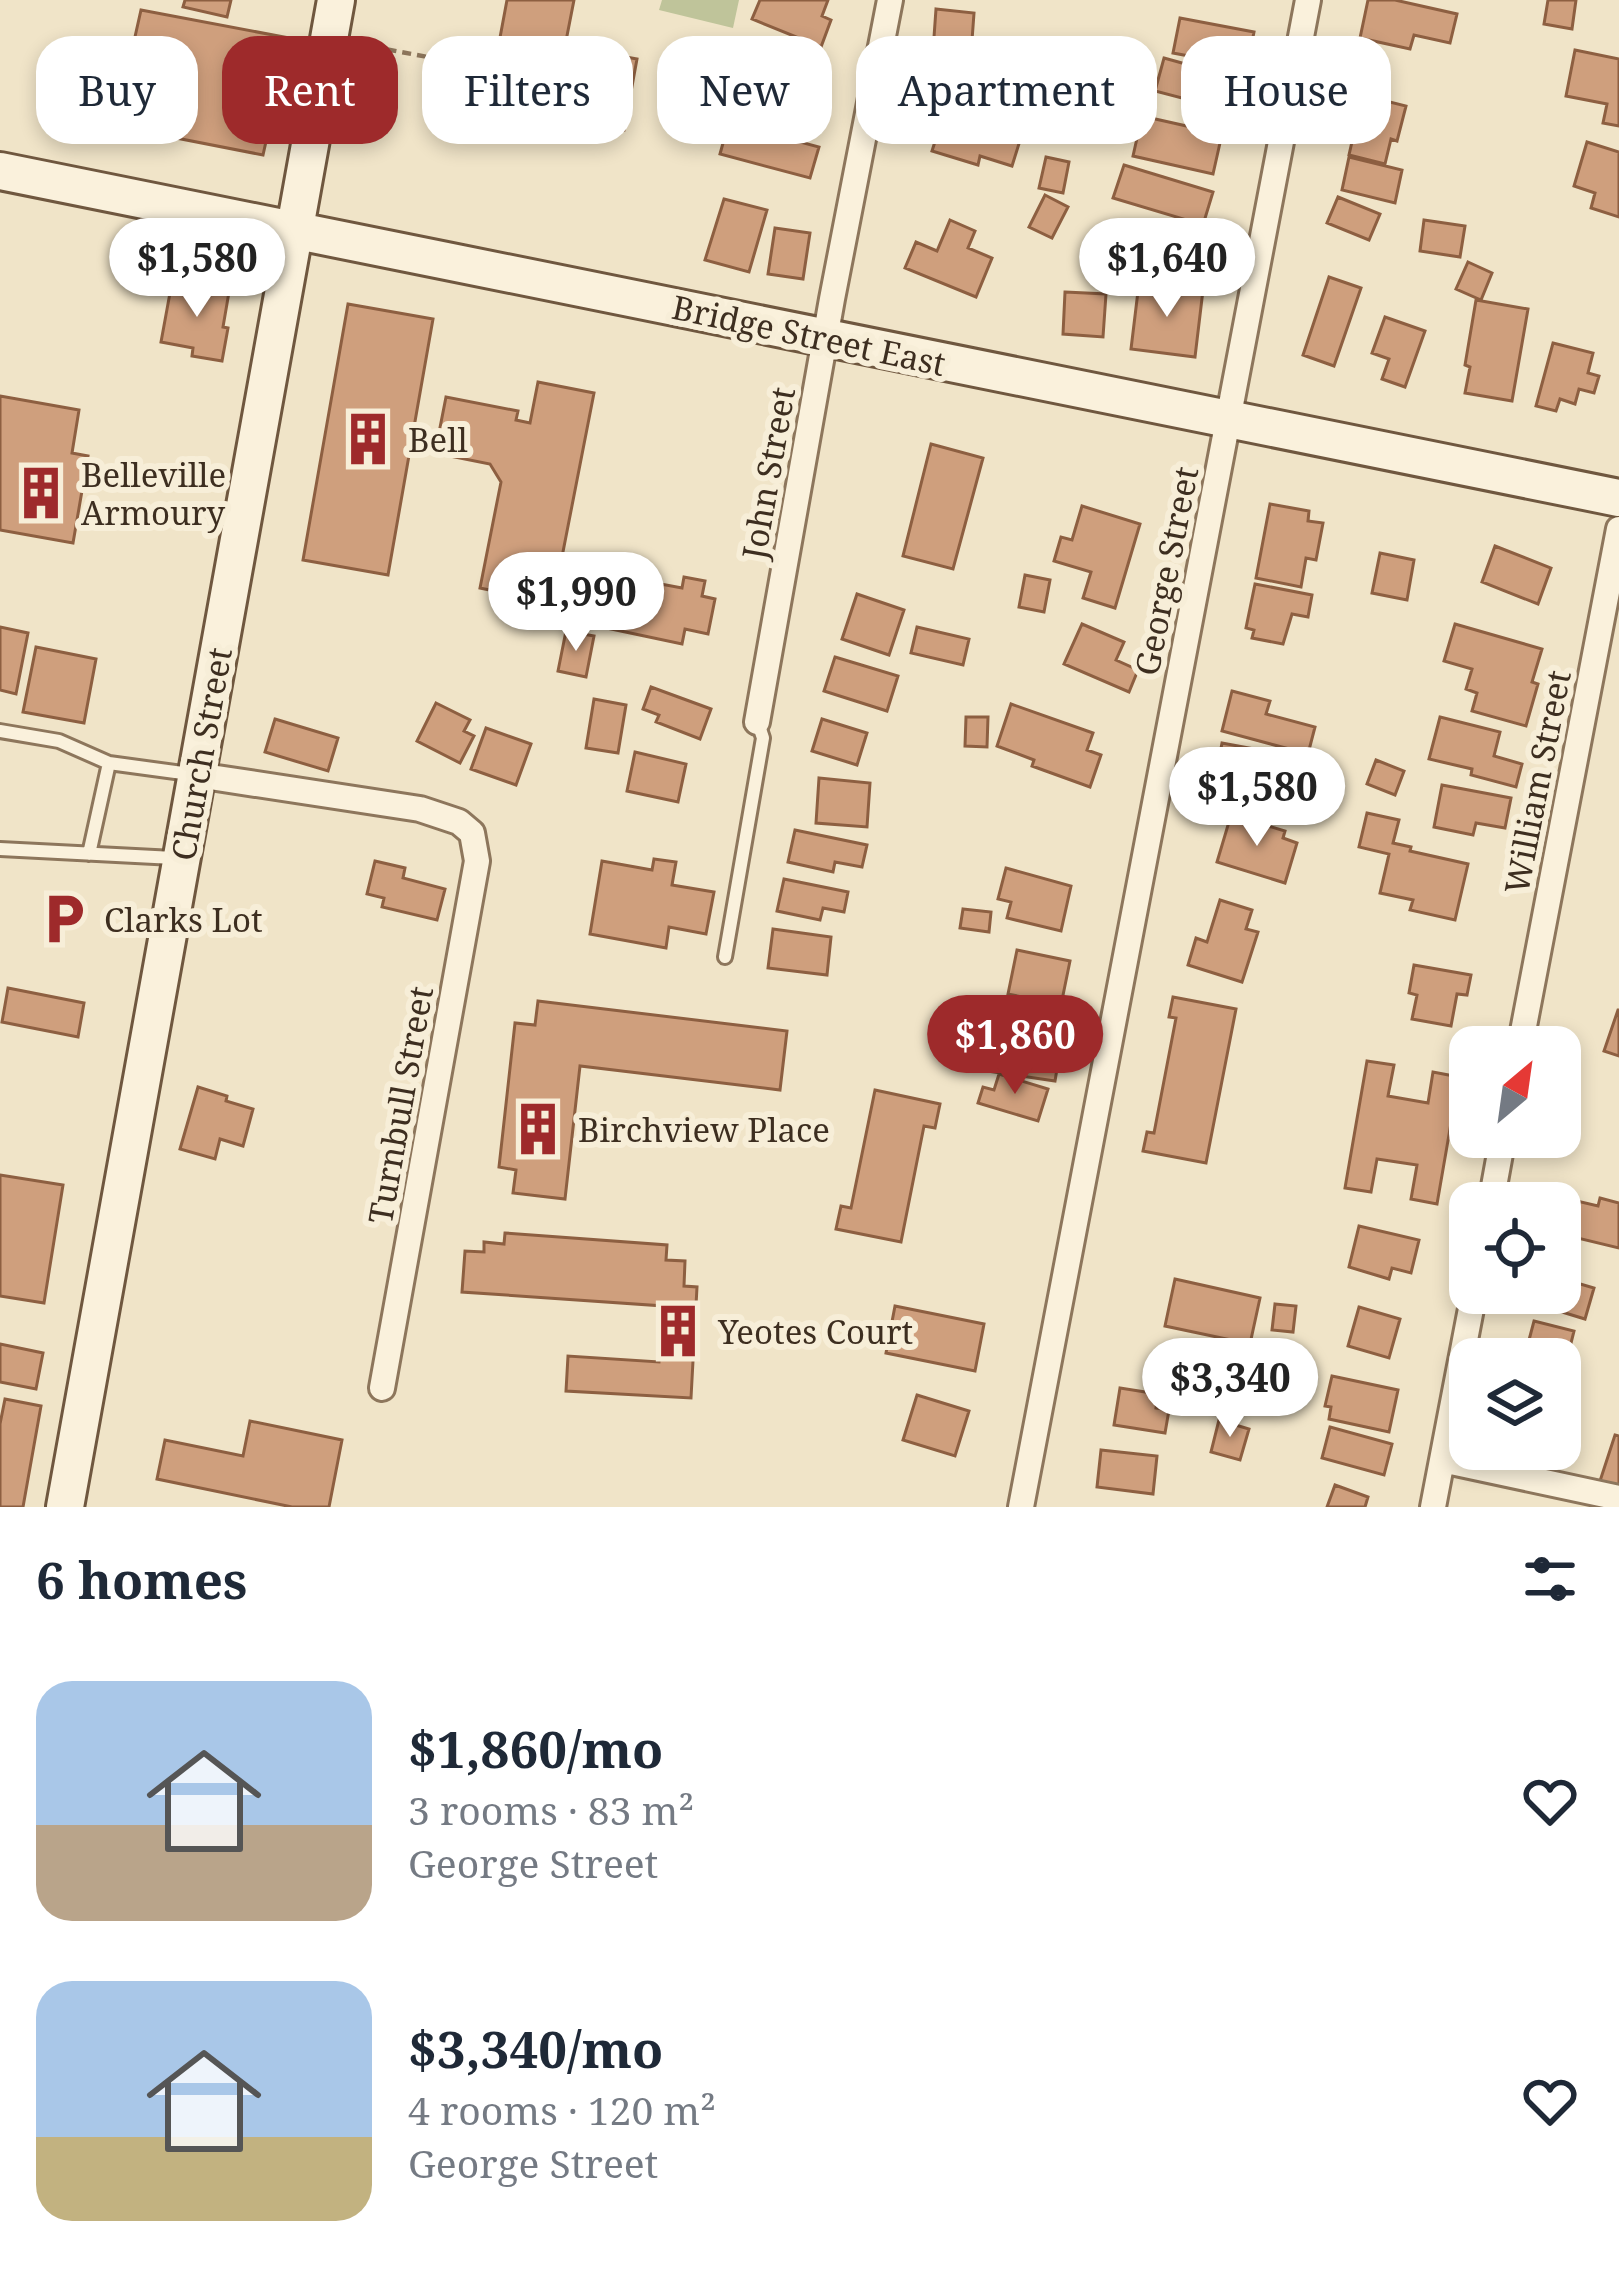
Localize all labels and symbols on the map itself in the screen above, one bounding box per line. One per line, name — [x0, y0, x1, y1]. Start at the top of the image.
pin: $1,580 — [99, 218, 295, 320]
pin: $1,640 — [1069, 218, 1265, 320]
street label: Bridge Street East — [668, 284, 950, 386]
street label: John Street — [731, 384, 805, 563]
building icon: Bell — [339, 410, 397, 468]
place label: Bell — [408, 417, 468, 462]
place label: Belleville Armoury — [81, 452, 226, 535]
street label: George Street — [1124, 463, 1208, 679]
building icon: Belleville Armoury — [12, 464, 70, 522]
pin: $1,990 — [478, 552, 674, 654]
street label: Church Street — [160, 644, 242, 864]
street label: William Street — [1493, 667, 1581, 897]
pin: $1,580 — [1159, 747, 1355, 849]
parking icon: Clarks Lot — [35, 890, 93, 948]
place label: Clarks Lot — [104, 897, 263, 942]
street label: Turnbull Street — [357, 983, 443, 1227]
pin: $1,860 — [917, 995, 1113, 1097]
north arrow — [1449, 1026, 1581, 1158]
building icon: Birchview Place — [509, 1100, 567, 1158]
place label: Birchview Place — [578, 1107, 830, 1152]
building icon: Yeotes Court — [649, 1302, 707, 1360]
place label: Yeotes Court — [717, 1309, 913, 1354]
pin: $3,340 — [1132, 1338, 1328, 1440]

